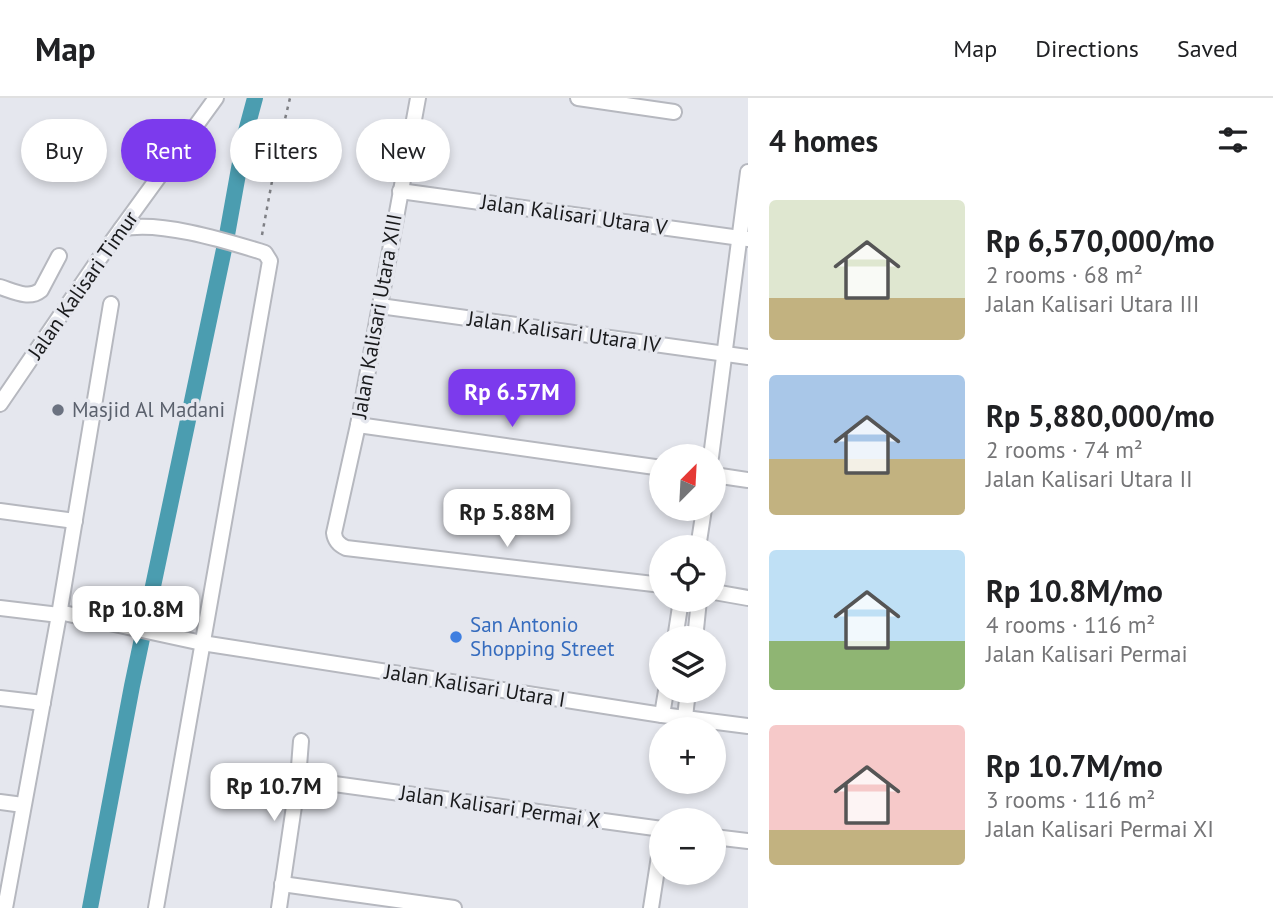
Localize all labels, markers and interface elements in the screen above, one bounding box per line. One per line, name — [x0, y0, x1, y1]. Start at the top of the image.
text: Map — [35, 27, 96, 70]
text: Map — [953, 33, 997, 64]
text: Directions — [1035, 33, 1139, 64]
text: Saved — [1177, 33, 1238, 64]
chip: Buy — [21, 119, 107, 182]
chip: Rent — [121, 119, 216, 182]
chip: Filters — [230, 119, 342, 182]
chip: New — [356, 119, 450, 182]
text: 4 homes — [769, 121, 878, 160]
icon: filters — [1214, 121, 1252, 159]
street label: Jalan Kalisari Utara V — [478, 188, 669, 241]
street label: Jalan Kalisari Timur — [21, 206, 144, 365]
street label: Jalan Kalisari Utara XIII — [345, 212, 408, 421]
text: Rp 6,570,000/mo — [986, 221, 1215, 260]
icon: home — [825, 228, 909, 312]
text: 2 rooms · 68 m² — [986, 260, 1143, 289]
text: Jalan Kalisari Utara III — [986, 289, 1200, 318]
street label: Jalan Kalisari Utara IV — [465, 304, 662, 358]
pin: Rp 6.57M — [440, 370, 584, 429]
text: Rp 6.57M — [464, 377, 560, 406]
place label: Masjid Al Madani — [72, 396, 225, 423]
text: Rp 5,880,000/mo — [986, 396, 1215, 435]
marker: Masjid Al Madani — [50, 402, 66, 418]
icon: home — [825, 403, 909, 487]
text: 2 rooms · 74 m² — [986, 435, 1143, 464]
north arrow — [649, 444, 726, 522]
map controls — [649, 444, 726, 885]
text: Jalan Kalisari Utara II — [986, 464, 1193, 493]
pin: Rp 5.88M — [435, 490, 579, 549]
text: Rp 5.88M — [459, 497, 555, 526]
button: locate — [649, 535, 726, 612]
text: Rp 10.8M/mo — [986, 571, 1163, 610]
icon: home — [825, 578, 909, 662]
pin: Rp 10.8M — [64, 587, 208, 646]
text: Rp 10.8M — [88, 594, 184, 623]
text: 4 rooms · 116 m² — [986, 610, 1155, 639]
place label: San Antonio Shopping Street — [470, 611, 614, 662]
button: layers — [649, 626, 726, 703]
marker: San Antonio Shopping Street — [448, 629, 464, 645]
text: Jalan Kalisari Permai — [986, 639, 1188, 668]
street label: Jalan Kalisari Utara I — [382, 658, 567, 713]
button: + — [649, 717, 726, 794]
text: Rp 10.7M/mo — [986, 746, 1163, 785]
icon: home — [825, 753, 909, 837]
pin: Rp 10.7M — [202, 764, 346, 823]
text: Rp 10.7M — [226, 771, 322, 800]
street label: Jalan Kalisari Permai X — [397, 779, 602, 834]
text: 3 rooms · 116 m² — [986, 785, 1155, 814]
button: − — [649, 808, 726, 885]
text: Jalan Kalisari Permai XI — [986, 814, 1214, 843]

